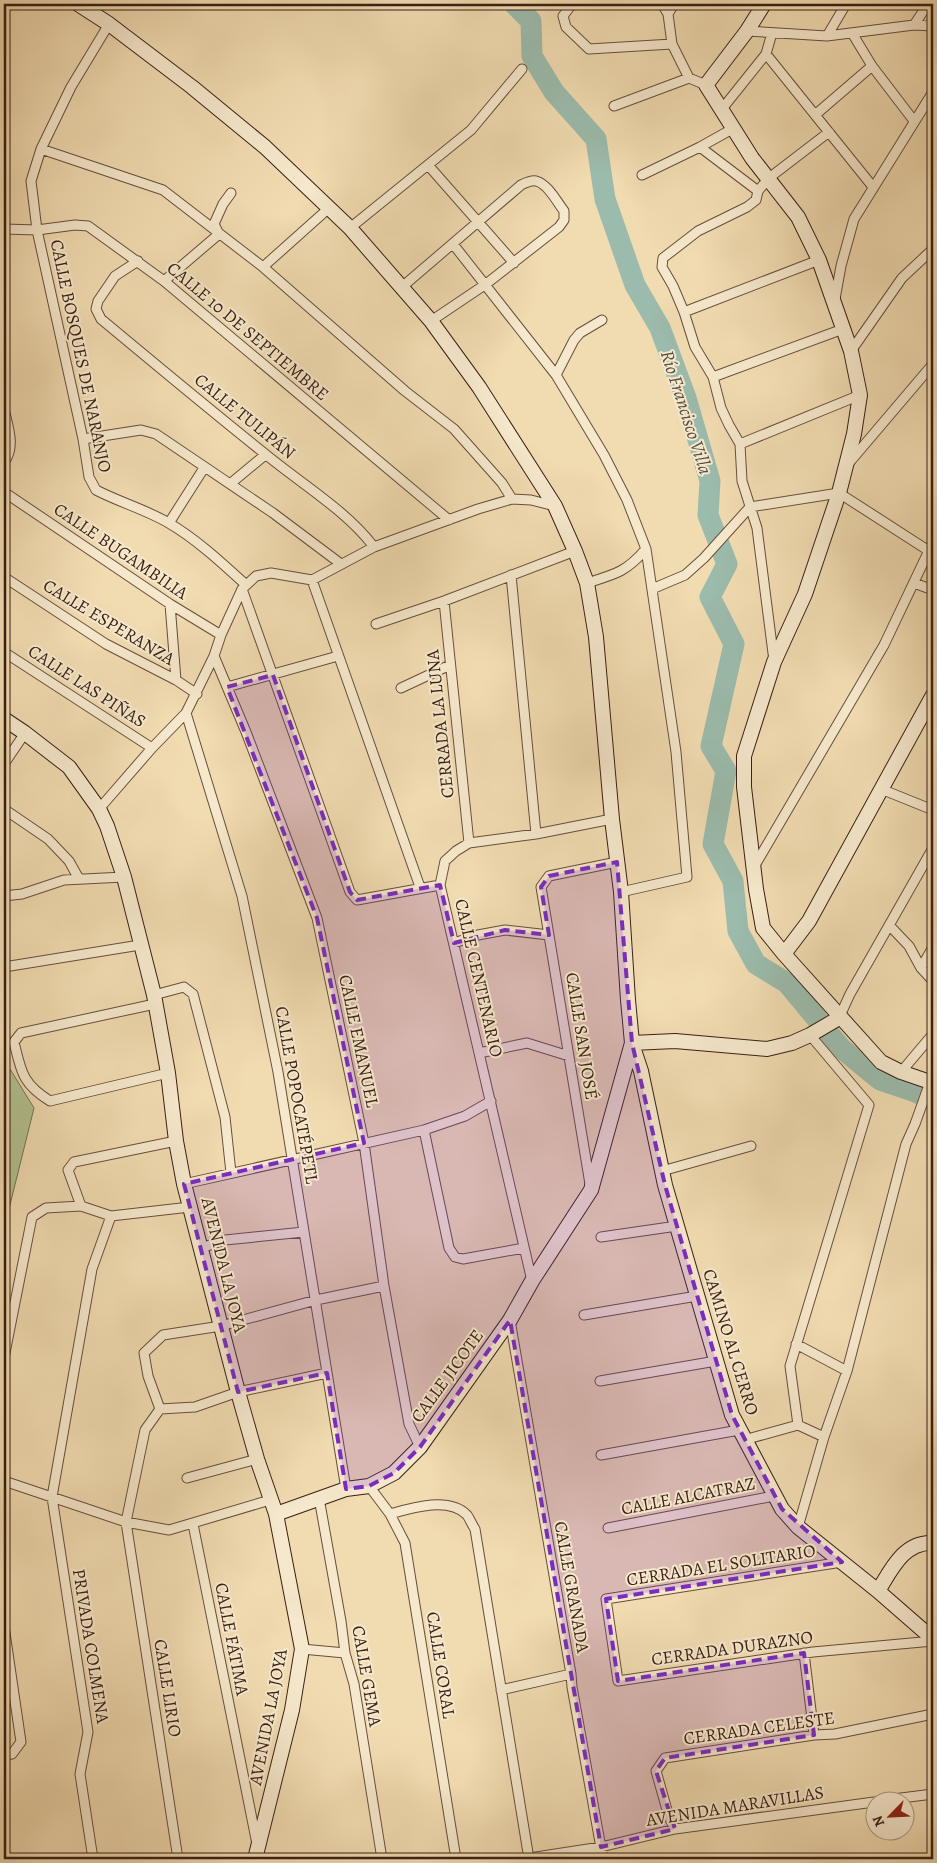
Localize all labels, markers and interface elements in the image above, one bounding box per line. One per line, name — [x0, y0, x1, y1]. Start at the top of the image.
street label: CALLE BOSQUES DE NARANJO — [45, 237, 117, 475]
street label: CALLE 10 DE SEPTIEMBRE — [162, 256, 334, 406]
water label: Río Francisco Villa — [654, 347, 718, 478]
street label: CALLE TULIPÁN — [189, 368, 301, 464]
street label: CALLE BUGAMBILIA — [49, 497, 193, 605]
street label: CALLE ESPERANZA — [39, 573, 180, 671]
street label: CALLE LAS PIÑAS — [23, 639, 151, 733]
street label: CERRADA LA LUNA — [420, 648, 460, 799]
street label: CALLE CENTENARIO — [449, 897, 509, 1059]
street label: CALLE SAN JOSÉ — [560, 971, 604, 1101]
street label: CALLE EMANUEL — [333, 973, 385, 1110]
street label: CALLE POPOCATÉPETL — [270, 1004, 325, 1186]
street label: AVENIDA LA JOYA — [195, 1194, 253, 1336]
street label: CAMINO AL CERRO — [697, 1266, 765, 1418]
street label: CALLE JICOTE — [405, 1325, 489, 1427]
street label: CALLE ALCATRAZ — [619, 1471, 757, 1521]
street label: CALLE GRANADA — [549, 1519, 595, 1655]
street label: CERRADA EL SOLITARIO — [625, 1538, 817, 1592]
street label: PRIVADA COLMENA — [67, 1567, 115, 1726]
street label: CALLE FÁTIMA — [209, 1580, 255, 1698]
street label: CALLE CORAL — [421, 1610, 461, 1721]
street label: CALLE GEMA — [346, 1624, 388, 1729]
street label: CERRADA DURAZNO — [650, 1625, 814, 1671]
street label: CALLE LIRIO — [148, 1637, 188, 1739]
street label: AVENIDA LA JOYA — [243, 1646, 293, 1788]
street label: CERRADA CELESTE — [682, 1706, 836, 1750]
street label: AVENIDA MARAVILLAS — [643, 1780, 826, 1832]
north arrow — [864, 1790, 914, 1840]
text: N — [868, 1813, 889, 1830]

